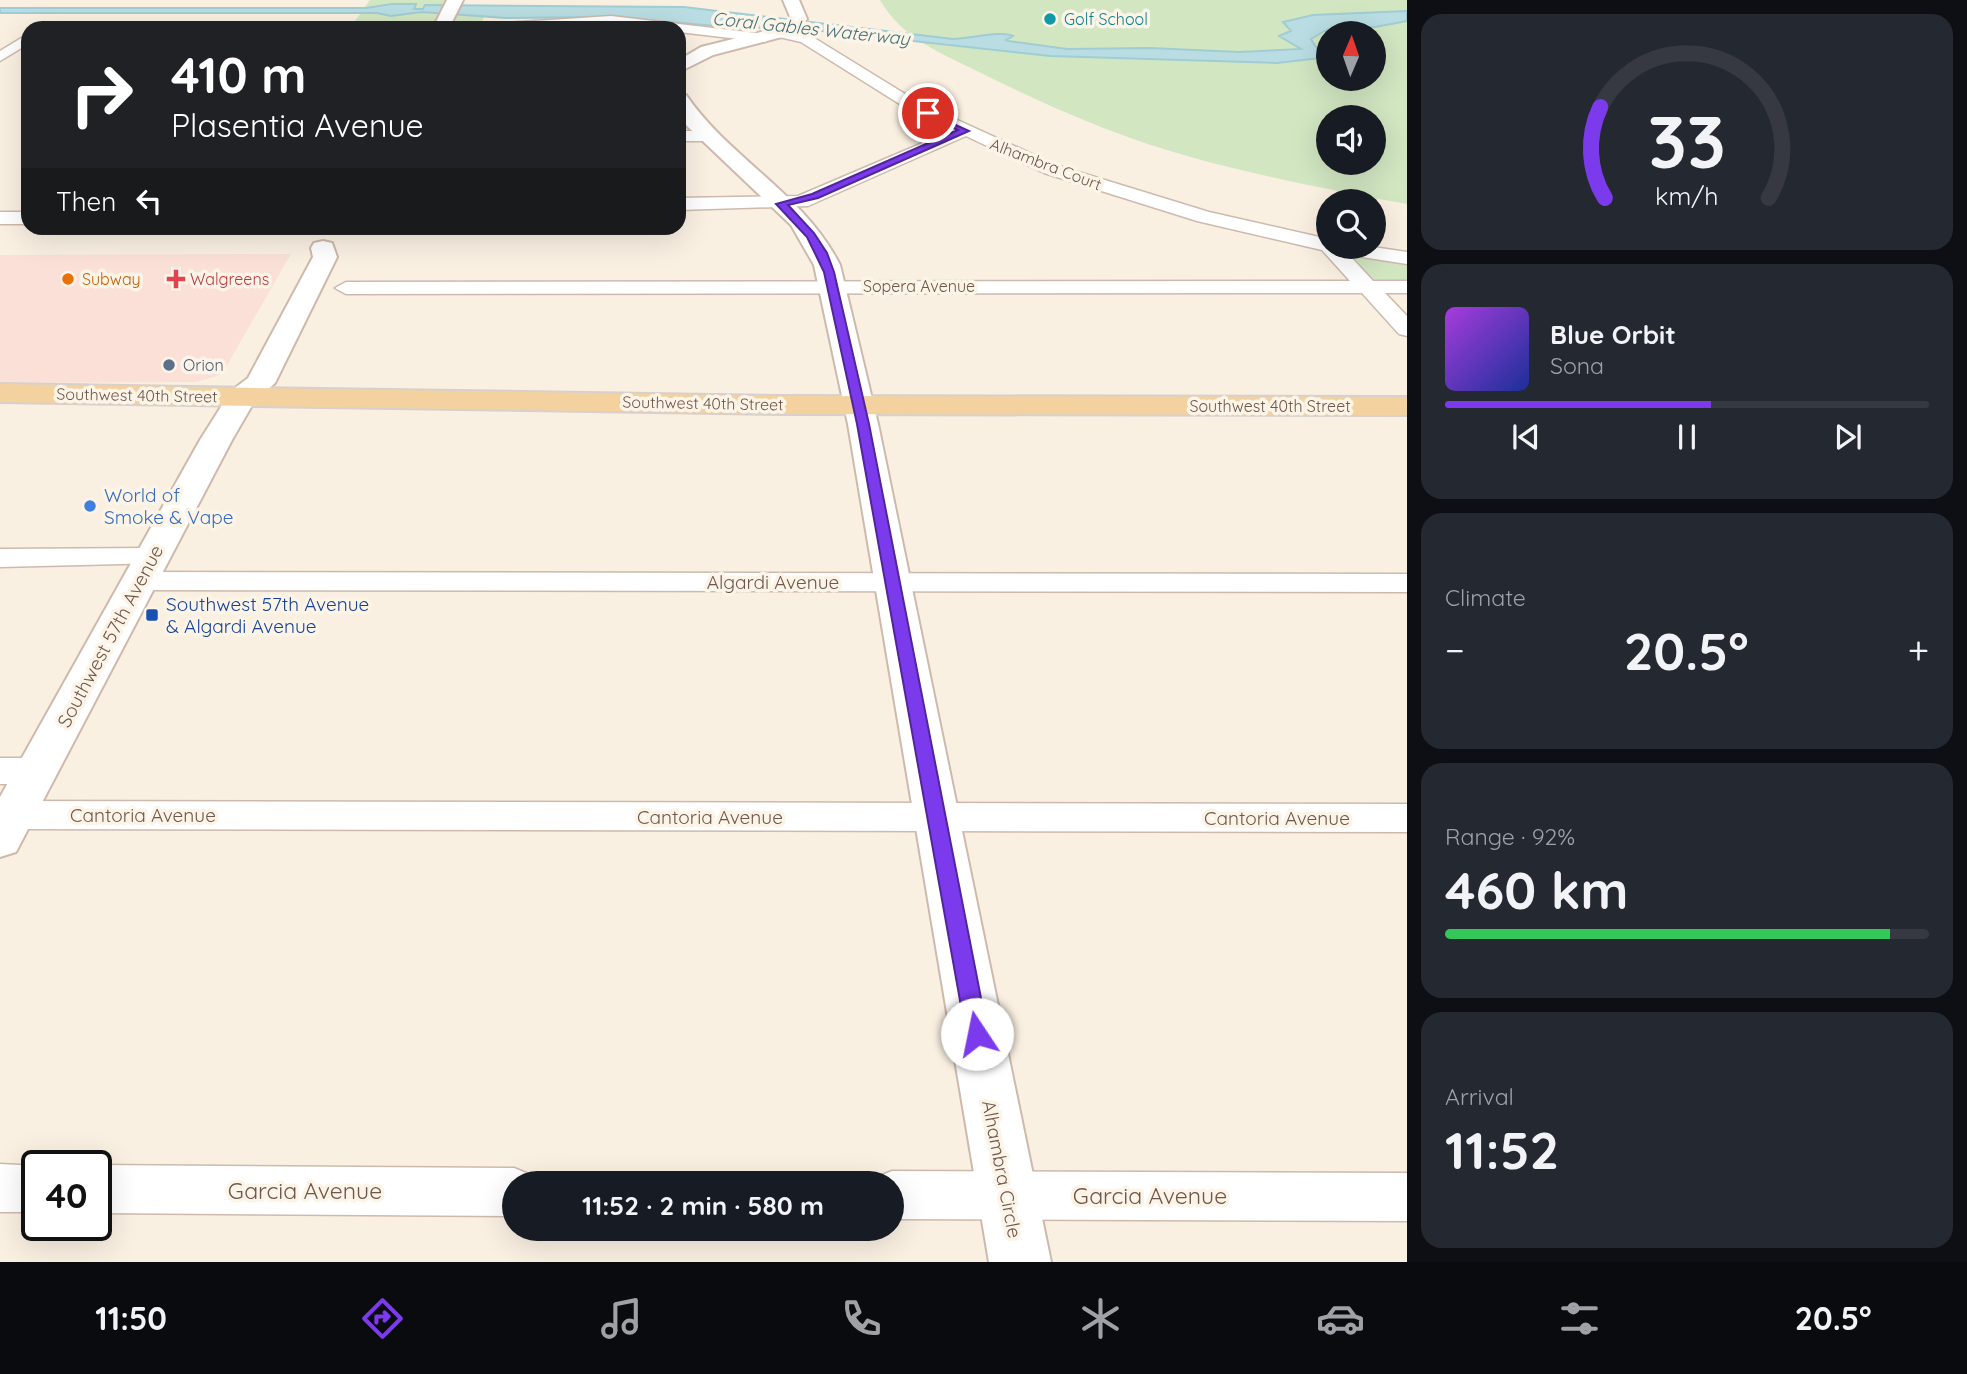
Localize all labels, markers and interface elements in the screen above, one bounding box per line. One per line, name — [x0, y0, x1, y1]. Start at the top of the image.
water label: Coral Gables Waterway — [711, 7, 913, 50]
place label: Golf School — [1064, 9, 1148, 29]
marker: Golf School — [1042, 11, 1058, 27]
north arrow — [1316, 21, 1386, 91]
map controls — [1316, 21, 1386, 259]
text: 410 m — [171, 44, 306, 105]
icon: right — [56, 49, 147, 140]
pin — [898, 83, 958, 143]
icon: arrive — [909, 94, 947, 132]
text: 33 — [1648, 95, 1726, 186]
text: Plasentia Avenue — [171, 105, 424, 145]
button: sound — [1316, 105, 1386, 175]
street label: Alhambra Court — [987, 134, 1105, 194]
text: km/h — [1655, 180, 1719, 211]
icon: left — [130, 182, 168, 220]
text: Then — [56, 185, 116, 218]
button: search — [1316, 189, 1386, 259]
place label: Subway — [82, 269, 141, 289]
place label: Walgreens — [190, 269, 269, 289]
marker: Subway — [60, 271, 76, 287]
marker: Walgreens — [168, 271, 184, 287]
street label: Sopera Avenue — [863, 276, 975, 296]
text: Blue Orbit — [1550, 318, 1676, 351]
text: Sona — [1550, 351, 1604, 380]
place label: Orion — [183, 355, 224, 375]
marker: Orion — [161, 357, 177, 373]
street label: Southwest 40th Street — [56, 384, 218, 406]
street label: Southwest 40th Street — [622, 392, 784, 414]
street label: Southwest 40th Street — [1189, 396, 1351, 416]
icon: previous — [1507, 418, 1545, 456]
icon: pause — [1668, 418, 1706, 456]
icon: next — [1829, 418, 1867, 456]
place label: World of Smoke & Vape — [104, 483, 233, 529]
marker: World of Smoke & Vape — [82, 498, 98, 514]
street label: Southwest 57th Avenue — [52, 541, 168, 731]
street label: Algardi Avenue — [707, 570, 839, 594]
text: Climate — [1445, 583, 1526, 612]
place label: Southwest 57th Avenue & Algardi Avenue — [166, 592, 369, 638]
marker: Southwest 57th Avenue & Algardi Avenue — [144, 607, 160, 623]
text: 20.5° — [1624, 618, 1749, 683]
text: − — [1445, 626, 1465, 674]
text: + — [1908, 626, 1929, 674]
street label: Cantoria Avenue — [70, 803, 216, 827]
street label: Cantoria Avenue — [637, 805, 783, 829]
street label: Cantoria Avenue — [1204, 806, 1350, 830]
text: Range · 92% — [1445, 822, 1575, 851]
text: 460 km — [1445, 857, 1628, 922]
position arrow — [940, 997, 1014, 1071]
text: Arrival — [1445, 1082, 1514, 1111]
street label: Alhambra Circle — [977, 1098, 1027, 1240]
text: 11:52 — [1445, 1117, 1559, 1182]
speed limit sign: 40 — [21, 1150, 112, 1241]
street label: Garcia Avenue — [228, 1176, 382, 1205]
street label: Garcia Avenue — [1073, 1181, 1227, 1210]
text: 11:52 · 2 min · 580 m — [582, 1189, 824, 1222]
icon: directions — [358, 1294, 407, 1343]
icon: music — [597, 1294, 646, 1343]
icon: phone — [837, 1294, 886, 1343]
icon: climate — [1076, 1294, 1125, 1343]
icon: car — [1316, 1294, 1365, 1343]
icon: filters — [1555, 1294, 1604, 1343]
text: 11:50 — [95, 1298, 167, 1338]
text: 20.5° — [1795, 1298, 1872, 1338]

